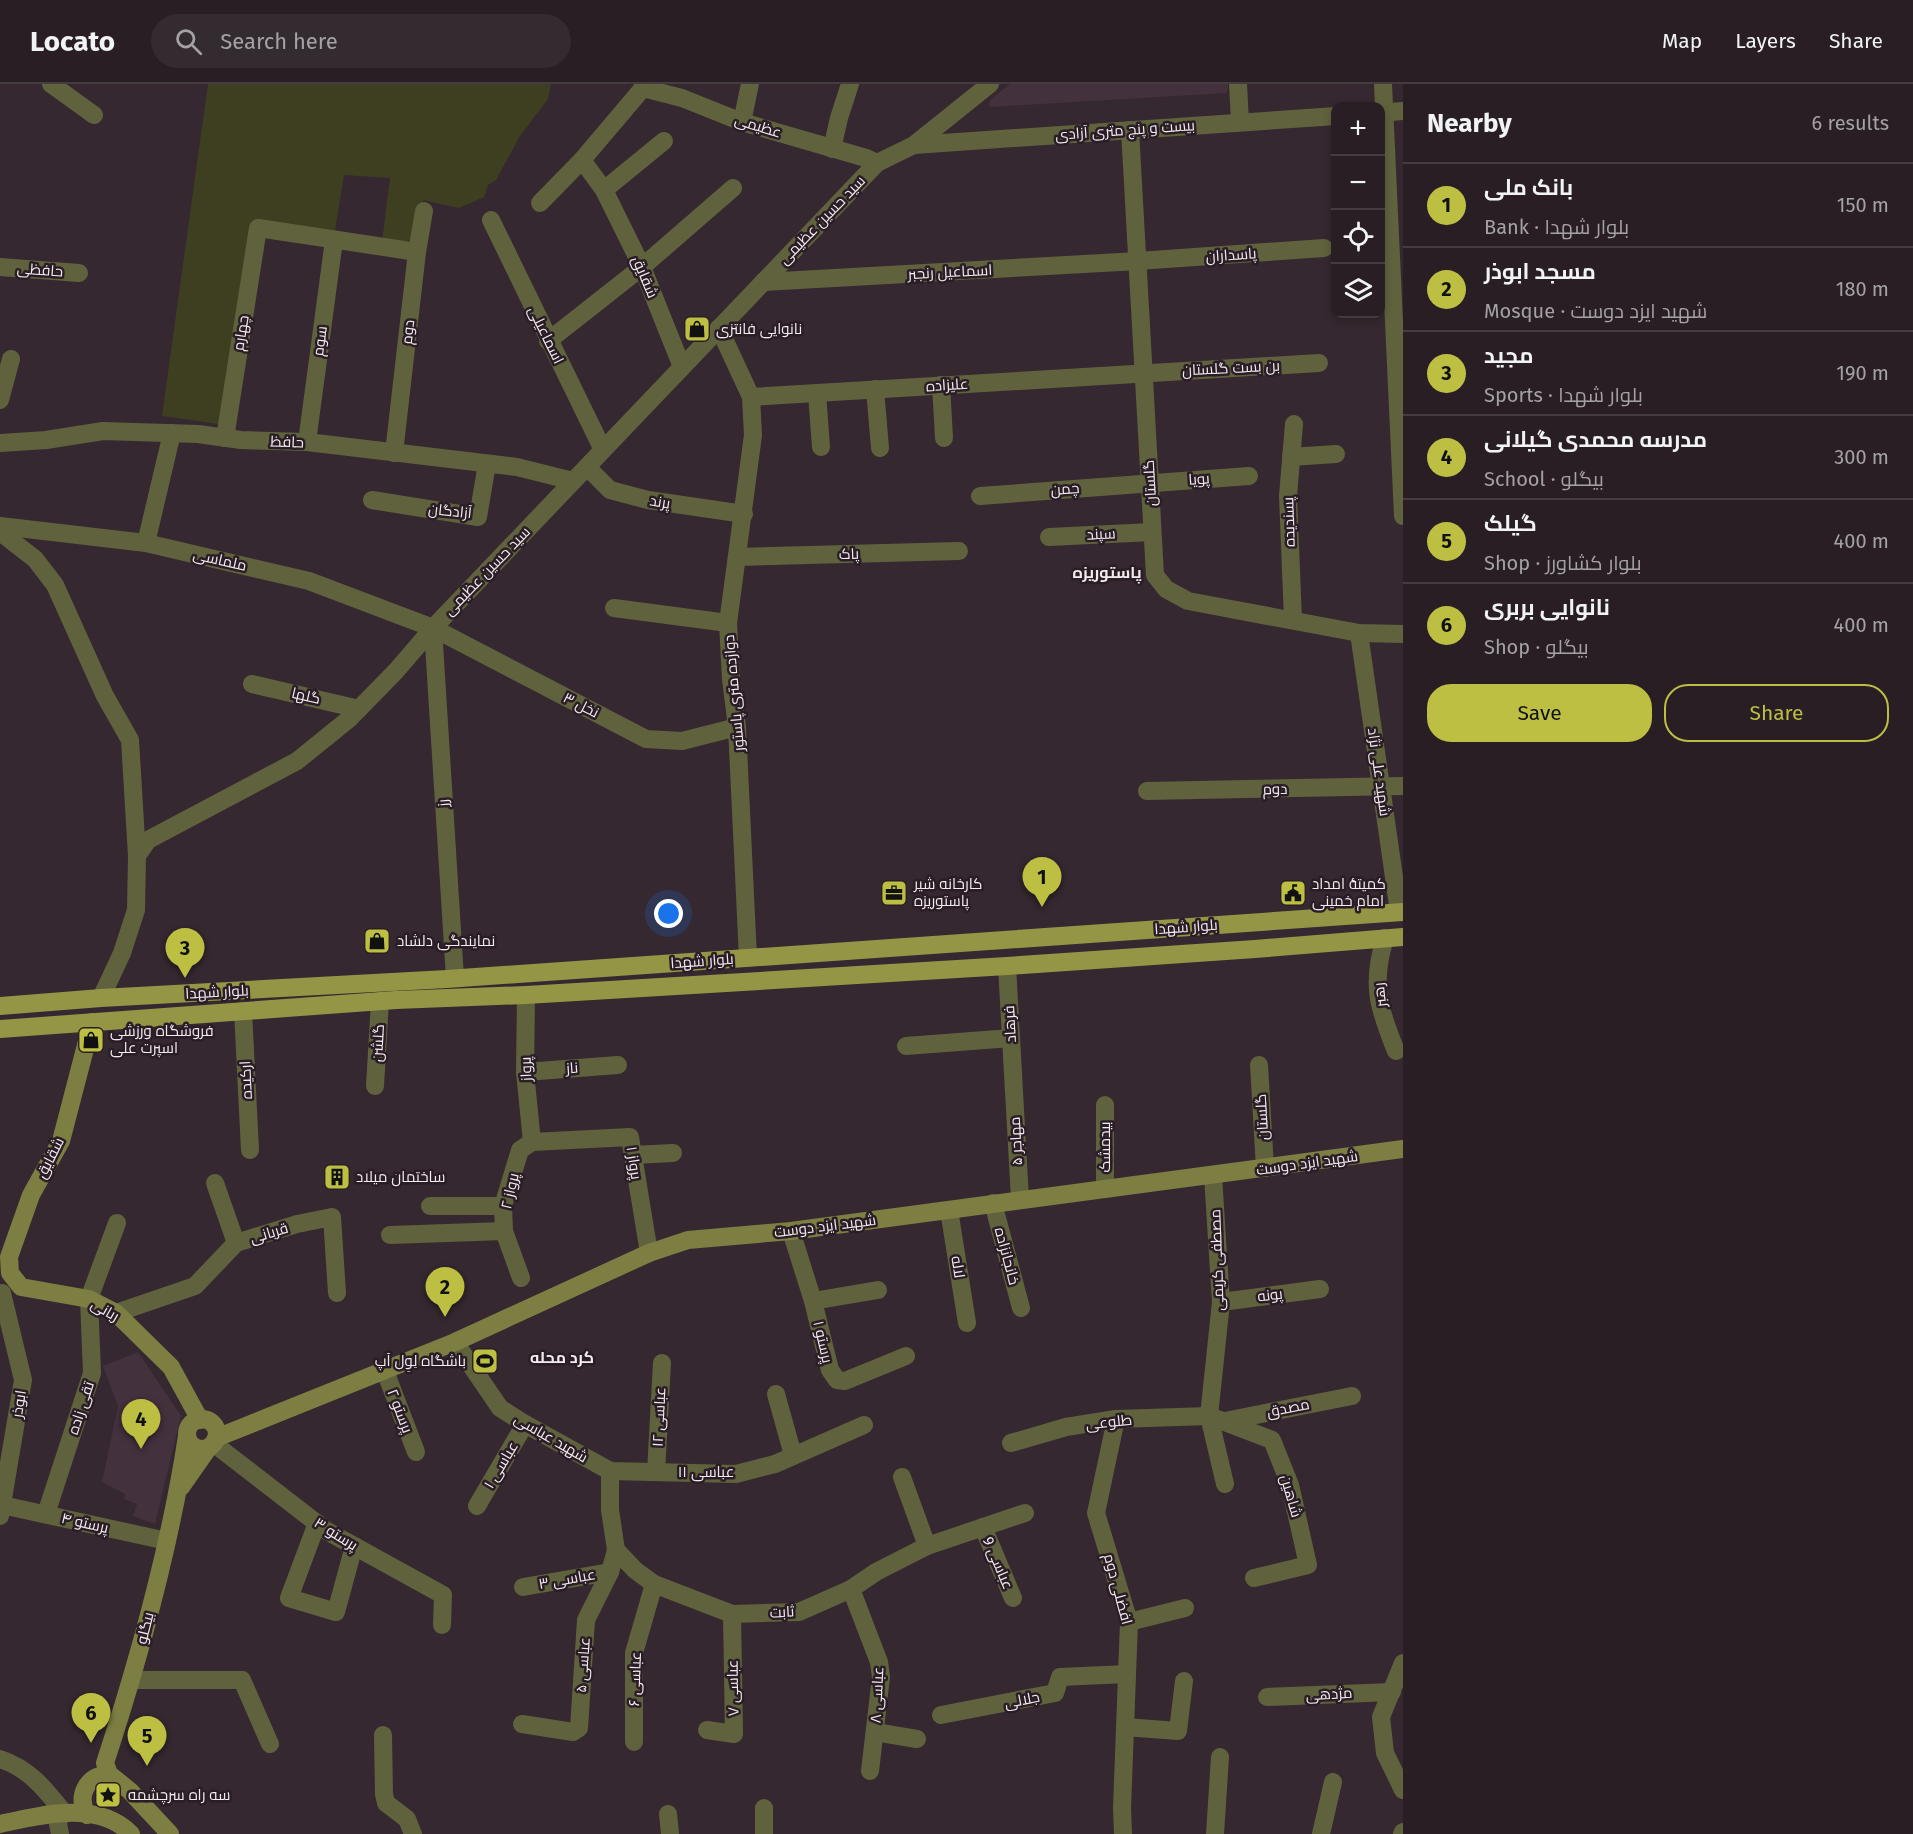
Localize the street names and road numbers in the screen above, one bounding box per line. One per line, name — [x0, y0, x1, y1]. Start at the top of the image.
street label: عظیمی — [732, 110, 784, 143]
street label: بیست و پنج متری آزادی — [1054, 116, 1196, 146]
street label: سید حسین عظیمی — [775, 172, 870, 269]
street label: پاسداران — [1205, 244, 1257, 267]
street label: شقایق — [627, 253, 662, 301]
street label: حافظی — [16, 259, 64, 282]
street label: اسماعیل رنجبر — [906, 261, 993, 284]
street label: اسماعیلی — [523, 303, 568, 367]
street label: چهارم — [229, 314, 254, 352]
street label: دوم — [398, 319, 419, 346]
street label: سوم — [309, 325, 332, 357]
street label: بن بست گلستان — [1182, 356, 1280, 381]
street label: علیزاده — [925, 375, 969, 395]
street label: حافظ — [270, 432, 304, 452]
street label: گلستان — [1140, 459, 1161, 507]
street label: پویا — [1188, 469, 1210, 490]
street label: چمن — [1050, 479, 1080, 500]
street label: پرند — [648, 492, 672, 513]
street label: پسندیده — [1279, 497, 1300, 547]
street label: آزادگان — [427, 500, 473, 523]
street label: سید حسین عظیمی — [440, 523, 535, 620]
street label: سپند — [1086, 524, 1116, 545]
street label: ملماسی — [191, 545, 249, 576]
street label: پاک — [839, 545, 859, 564]
street label: دوازده متری پاستور — [720, 634, 749, 753]
street label: گلها — [290, 684, 322, 709]
street label: نخل ۳ — [560, 688, 602, 722]
street label: شهید علی نژاد — [1363, 727, 1394, 818]
street label: دوم — [1262, 780, 1288, 799]
street label: رز — [434, 798, 452, 809]
street label: بلوار شهدا — [1154, 916, 1218, 939]
street label: بلوار شهدا — [670, 950, 734, 973]
street label: بلوار شهدا — [185, 981, 249, 1004]
street label: رهبر — [1370, 982, 1390, 1009]
street label: فرهاد — [1000, 1005, 1020, 1043]
street label: گلشن — [368, 1024, 389, 1062]
street label: پرواز — [517, 1056, 536, 1083]
street label: ناز — [564, 1059, 579, 1077]
street label: ارکیده — [236, 1060, 256, 1100]
street label: گلستان — [1252, 1093, 1273, 1141]
street label: مهاجر ۵ — [1006, 1116, 1027, 1166]
street label: بیدمشک — [1096, 1121, 1114, 1173]
street label: شقایق — [32, 1134, 69, 1182]
street label: پرواز ۱ — [622, 1145, 645, 1181]
street label: شهید ایزد دوست — [1255, 1147, 1359, 1180]
street label: پرواز ۲ — [497, 1171, 524, 1211]
street label: مصطفی کریمی — [1206, 1209, 1229, 1311]
street label: شهید ایزد دوست — [773, 1211, 877, 1242]
street label: قربانی — [248, 1219, 291, 1248]
street label: خانجانزاده — [991, 1225, 1023, 1287]
street label: لاله — [947, 1254, 969, 1280]
street label: پونه — [1256, 1285, 1284, 1306]
street label: ربانی — [87, 1295, 122, 1326]
street label: پرستو ۱ — [808, 1319, 837, 1365]
street label: تقی زاده — [64, 1379, 99, 1437]
street label: پرستو ۲ — [382, 1386, 417, 1436]
street label: عباسی ۱۲ — [648, 1387, 671, 1447]
street label: ابوذر — [8, 1389, 30, 1420]
street label: مصدق — [1265, 1395, 1311, 1422]
street label: شهید عباسی — [510, 1410, 591, 1467]
street label: طلوعی — [1085, 1411, 1133, 1434]
street label: عباسی ۱ — [480, 1438, 523, 1492]
street label: عباسی ۱۱ — [678, 1463, 734, 1482]
street label: شاهین — [1275, 1473, 1306, 1520]
street label: پرستو ۴ — [59, 1509, 110, 1538]
street label: پرستو ۳ — [310, 1514, 361, 1555]
street label: عباسی 9 — [978, 1534, 1017, 1592]
street label: افضلی دوم — [1099, 1552, 1136, 1627]
street label: عباسی ۳ — [537, 1565, 597, 1594]
street label: ثابت — [769, 1602, 795, 1622]
street label: بیگلو — [132, 1610, 158, 1646]
street label: عباسی ۵ — [572, 1637, 595, 1693]
street label: عباسی ۶ — [625, 1651, 646, 1707]
street label: عباسی ۷ — [724, 1659, 743, 1717]
street label: عباسی ۸ — [867, 1666, 888, 1724]
street label: مژدهی — [1305, 1684, 1353, 1705]
street label: جلالی — [1003, 1688, 1041, 1713]

